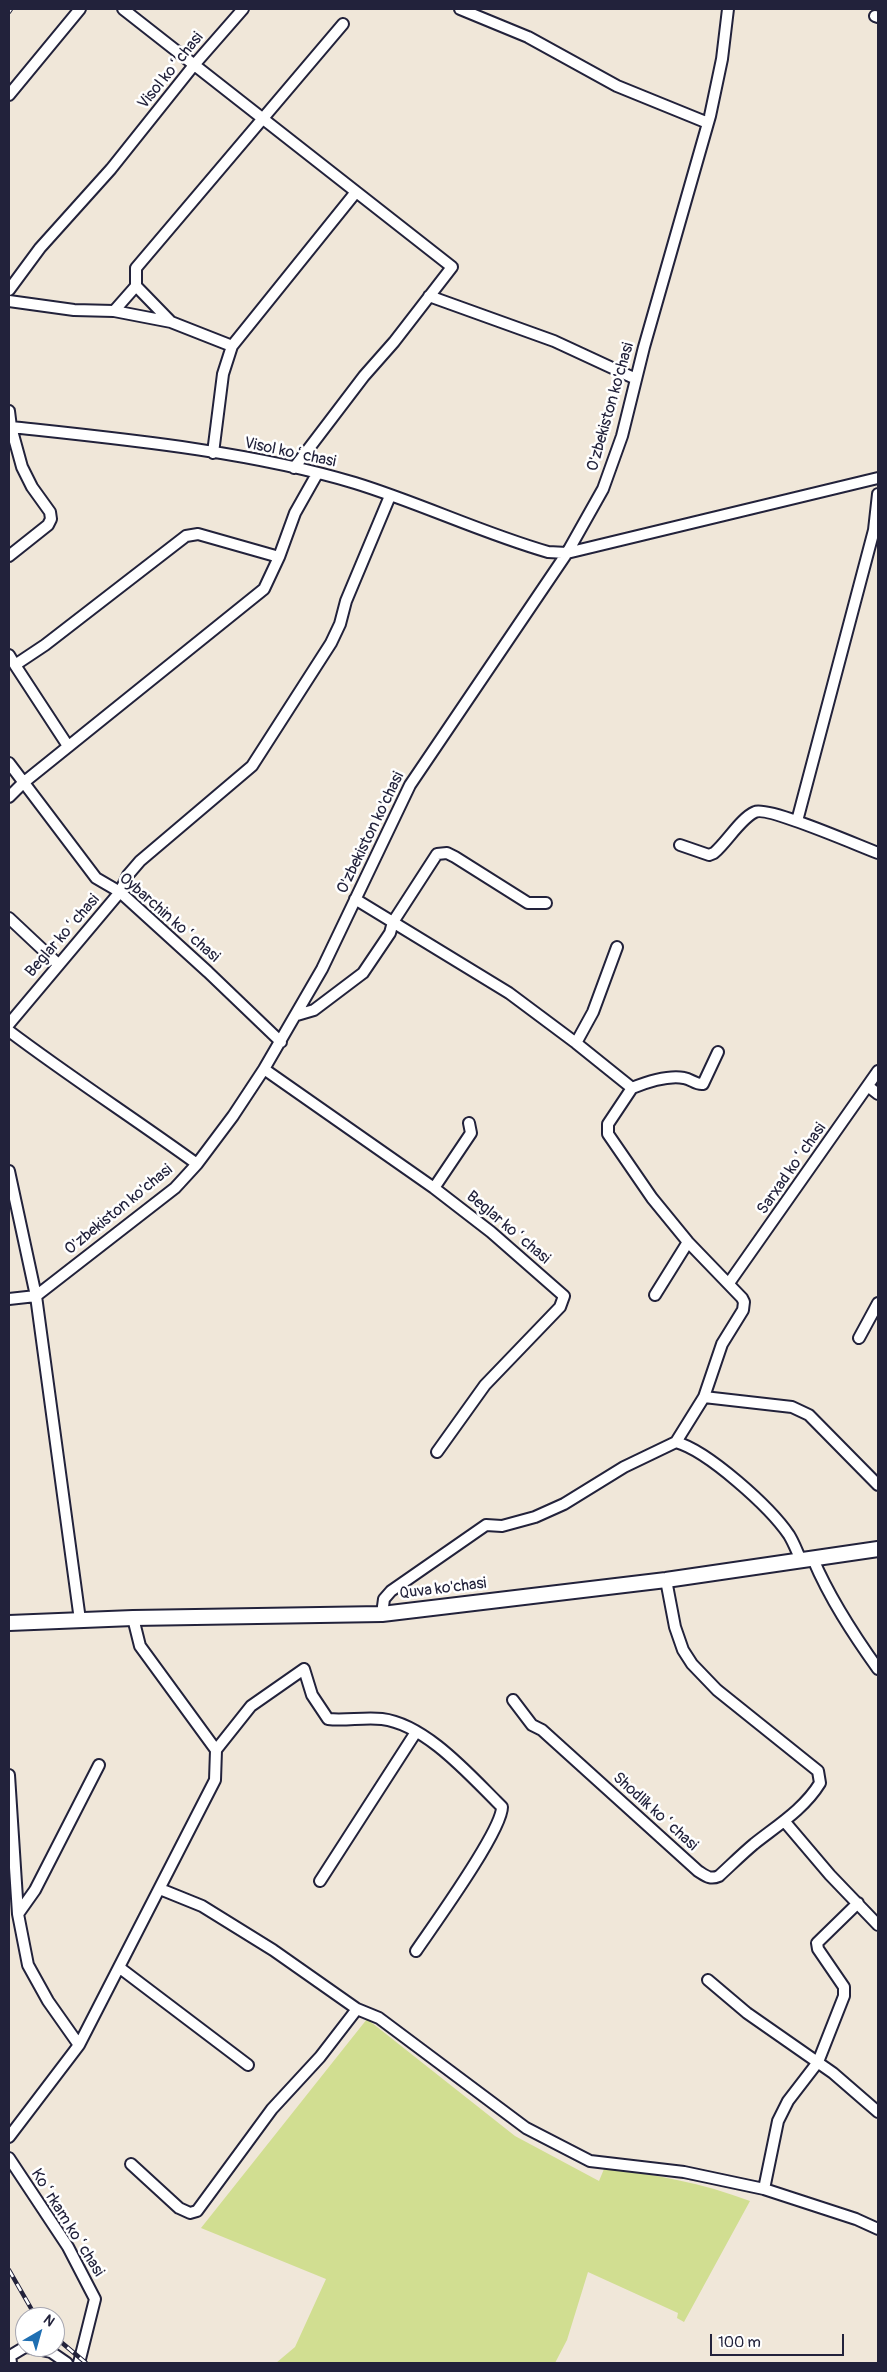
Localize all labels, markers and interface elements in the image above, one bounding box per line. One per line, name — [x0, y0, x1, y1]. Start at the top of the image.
street label: Visol koʻchasi — [134, 29, 208, 113]
street label: O'zbekiston ko'chasi — [583, 340, 639, 474]
street label: Visol koʻchasi — [242, 434, 338, 472]
street label: O'zbekiston ko'chasi — [333, 769, 409, 897]
street label: Oybarchin koʻchasi — [115, 869, 223, 967]
street label: Beglar koʻchasi — [22, 891, 104, 981]
street label: Sarxad koʻchasi — [753, 1120, 831, 1218]
street label: O'zbekiston ko'chasi — [61, 1161, 177, 1259]
street label: Beglar koʻchasi — [462, 1187, 554, 1269]
street label: Quva ko'chasi — [398, 1574, 488, 1604]
street label: Shodlik koʻchasi — [608, 1769, 702, 1855]
street label: Koʻrkam koʻchasi — [26, 2166, 108, 2280]
north arrow — [15, 2307, 65, 2357]
text: N — [40, 2311, 58, 2330]
scale bar — [712, 2324, 846, 2356]
text: 100 m — [718, 2333, 761, 2352]

